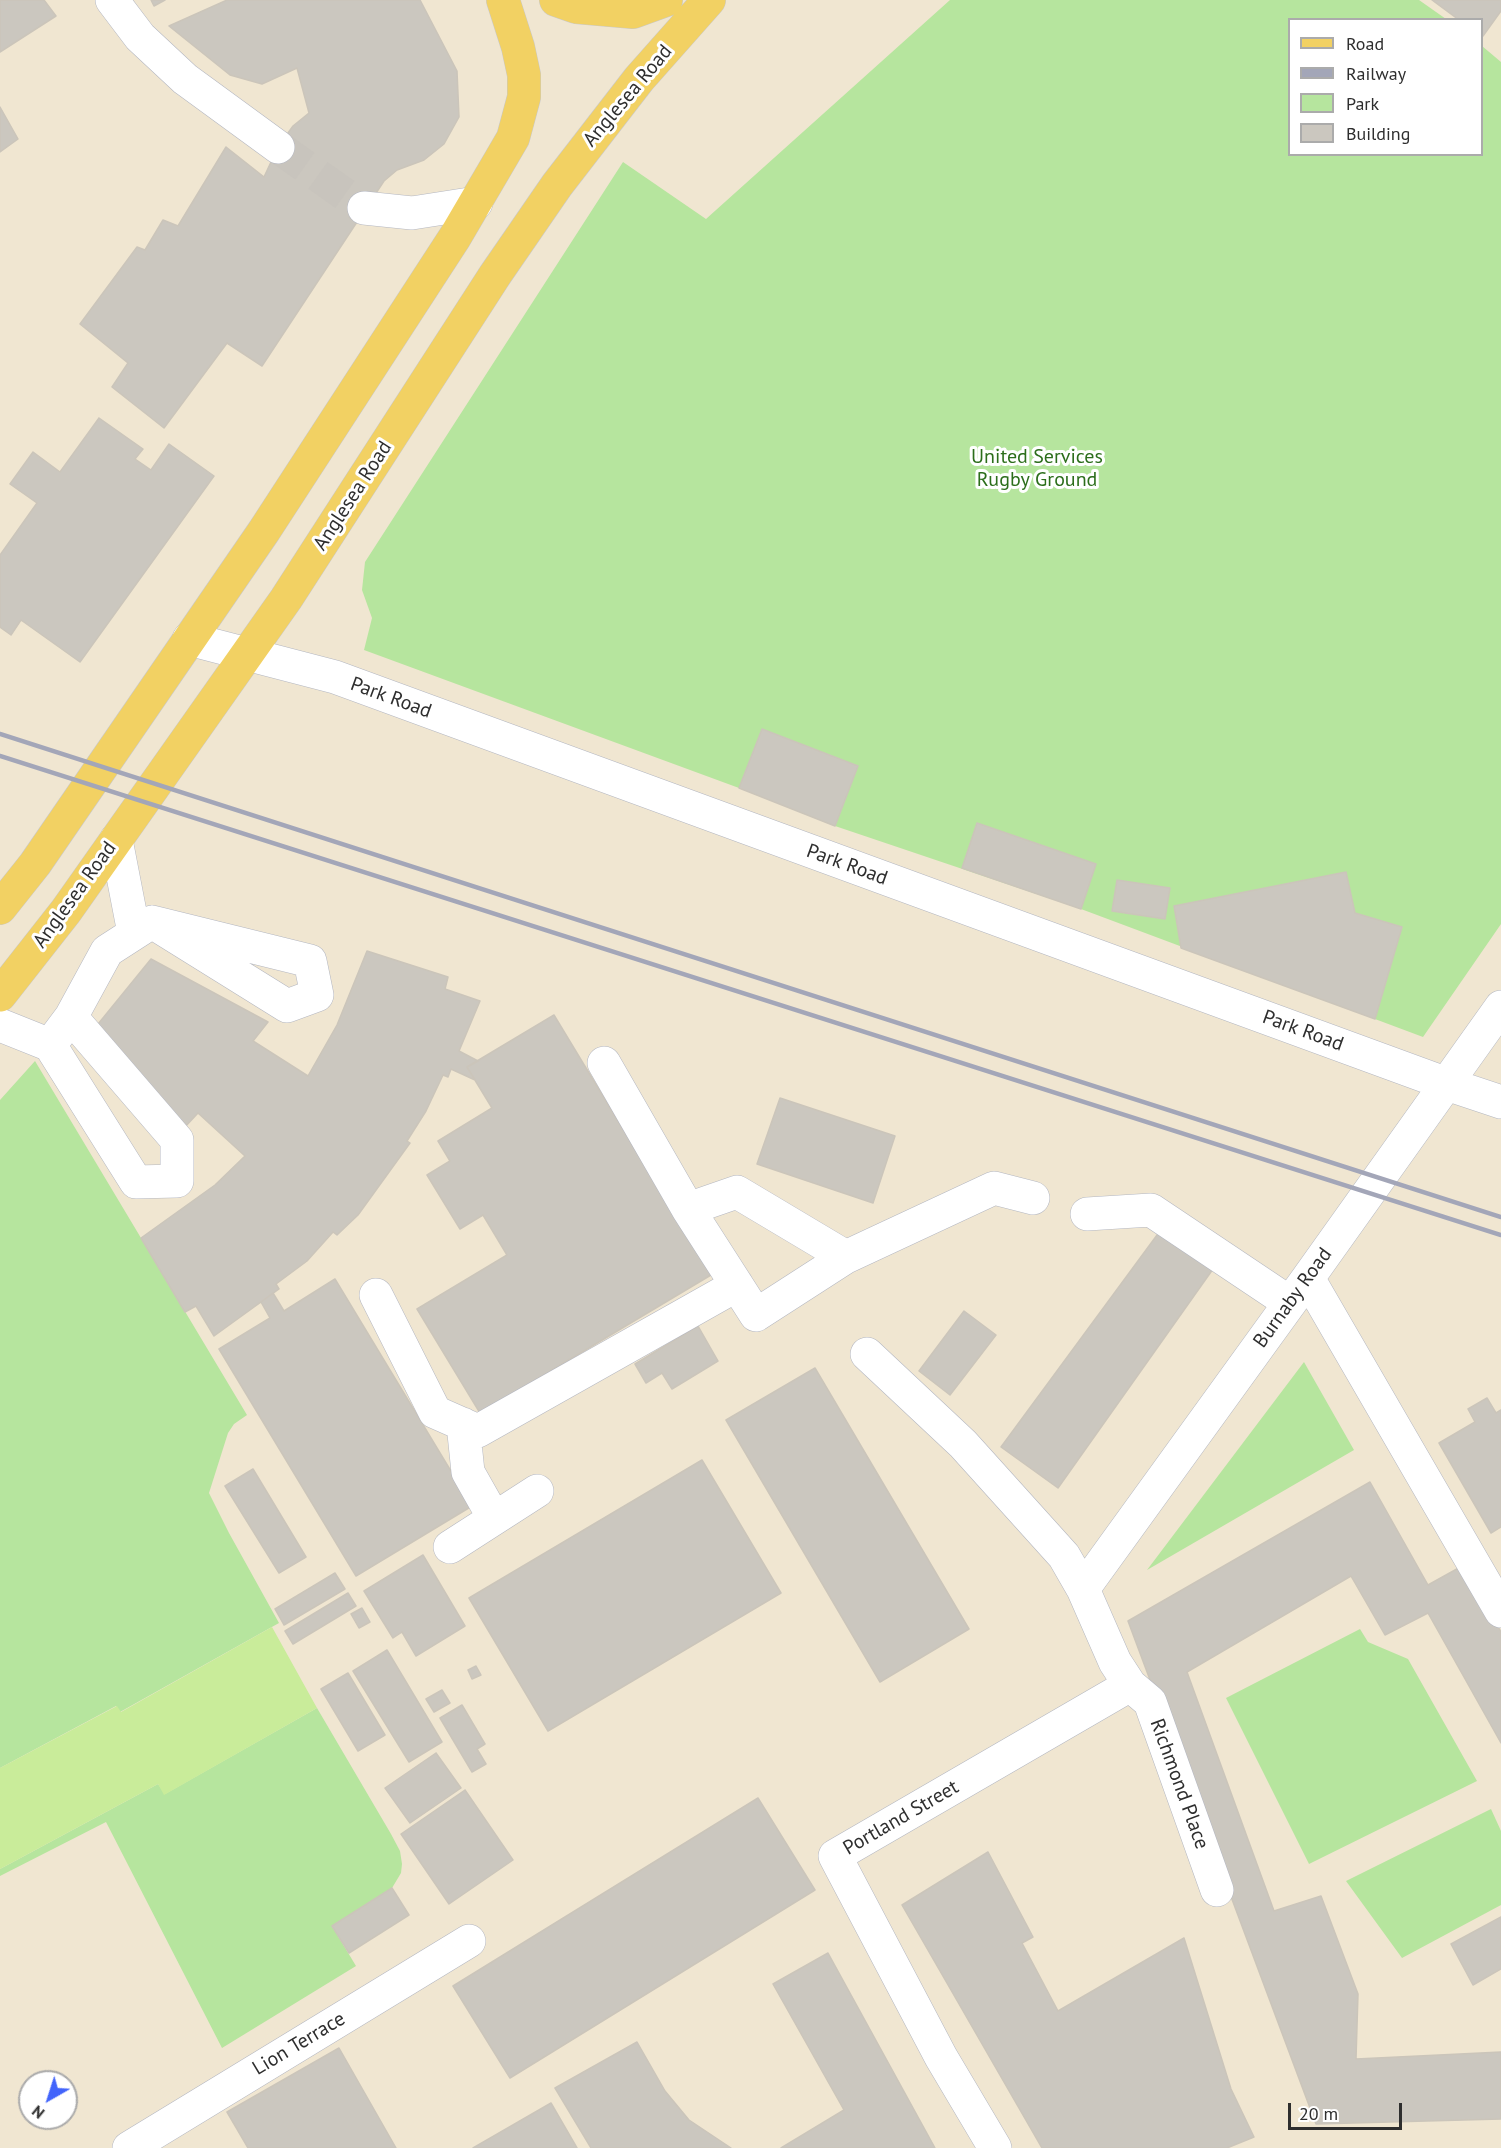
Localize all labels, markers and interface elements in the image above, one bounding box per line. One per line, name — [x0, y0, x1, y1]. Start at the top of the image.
legend — [1288, 18, 1483, 156]
text: Road — [1346, 32, 1384, 55]
street label: Anglesea Road — [578, 40, 678, 152]
text: Railway — [1346, 62, 1406, 85]
text: Park — [1346, 92, 1379, 115]
text: Building — [1346, 122, 1410, 145]
street label: Anglesea Road — [309, 437, 397, 555]
park label: United Services Rugby Ground — [971, 445, 1103, 492]
street label: Park Road — [347, 672, 435, 724]
street label: Anglesea Road — [28, 837, 122, 953]
street label: Park Road — [803, 839, 891, 891]
street label: Park Road — [1259, 1005, 1347, 1057]
street label: Burnaby Road — [1249, 1243, 1337, 1353]
street label: Richmond Place — [1144, 1716, 1214, 1852]
street label: Portland Street — [839, 1775, 963, 1861]
street label: Lion Terrace — [248, 2007, 350, 2081]
north arrow — [18, 2070, 78, 2130]
scale bar — [1291, 2091, 1405, 2129]
text: N — [28, 2101, 48, 2124]
text: 20 m — [1299, 2102, 1338, 2125]

